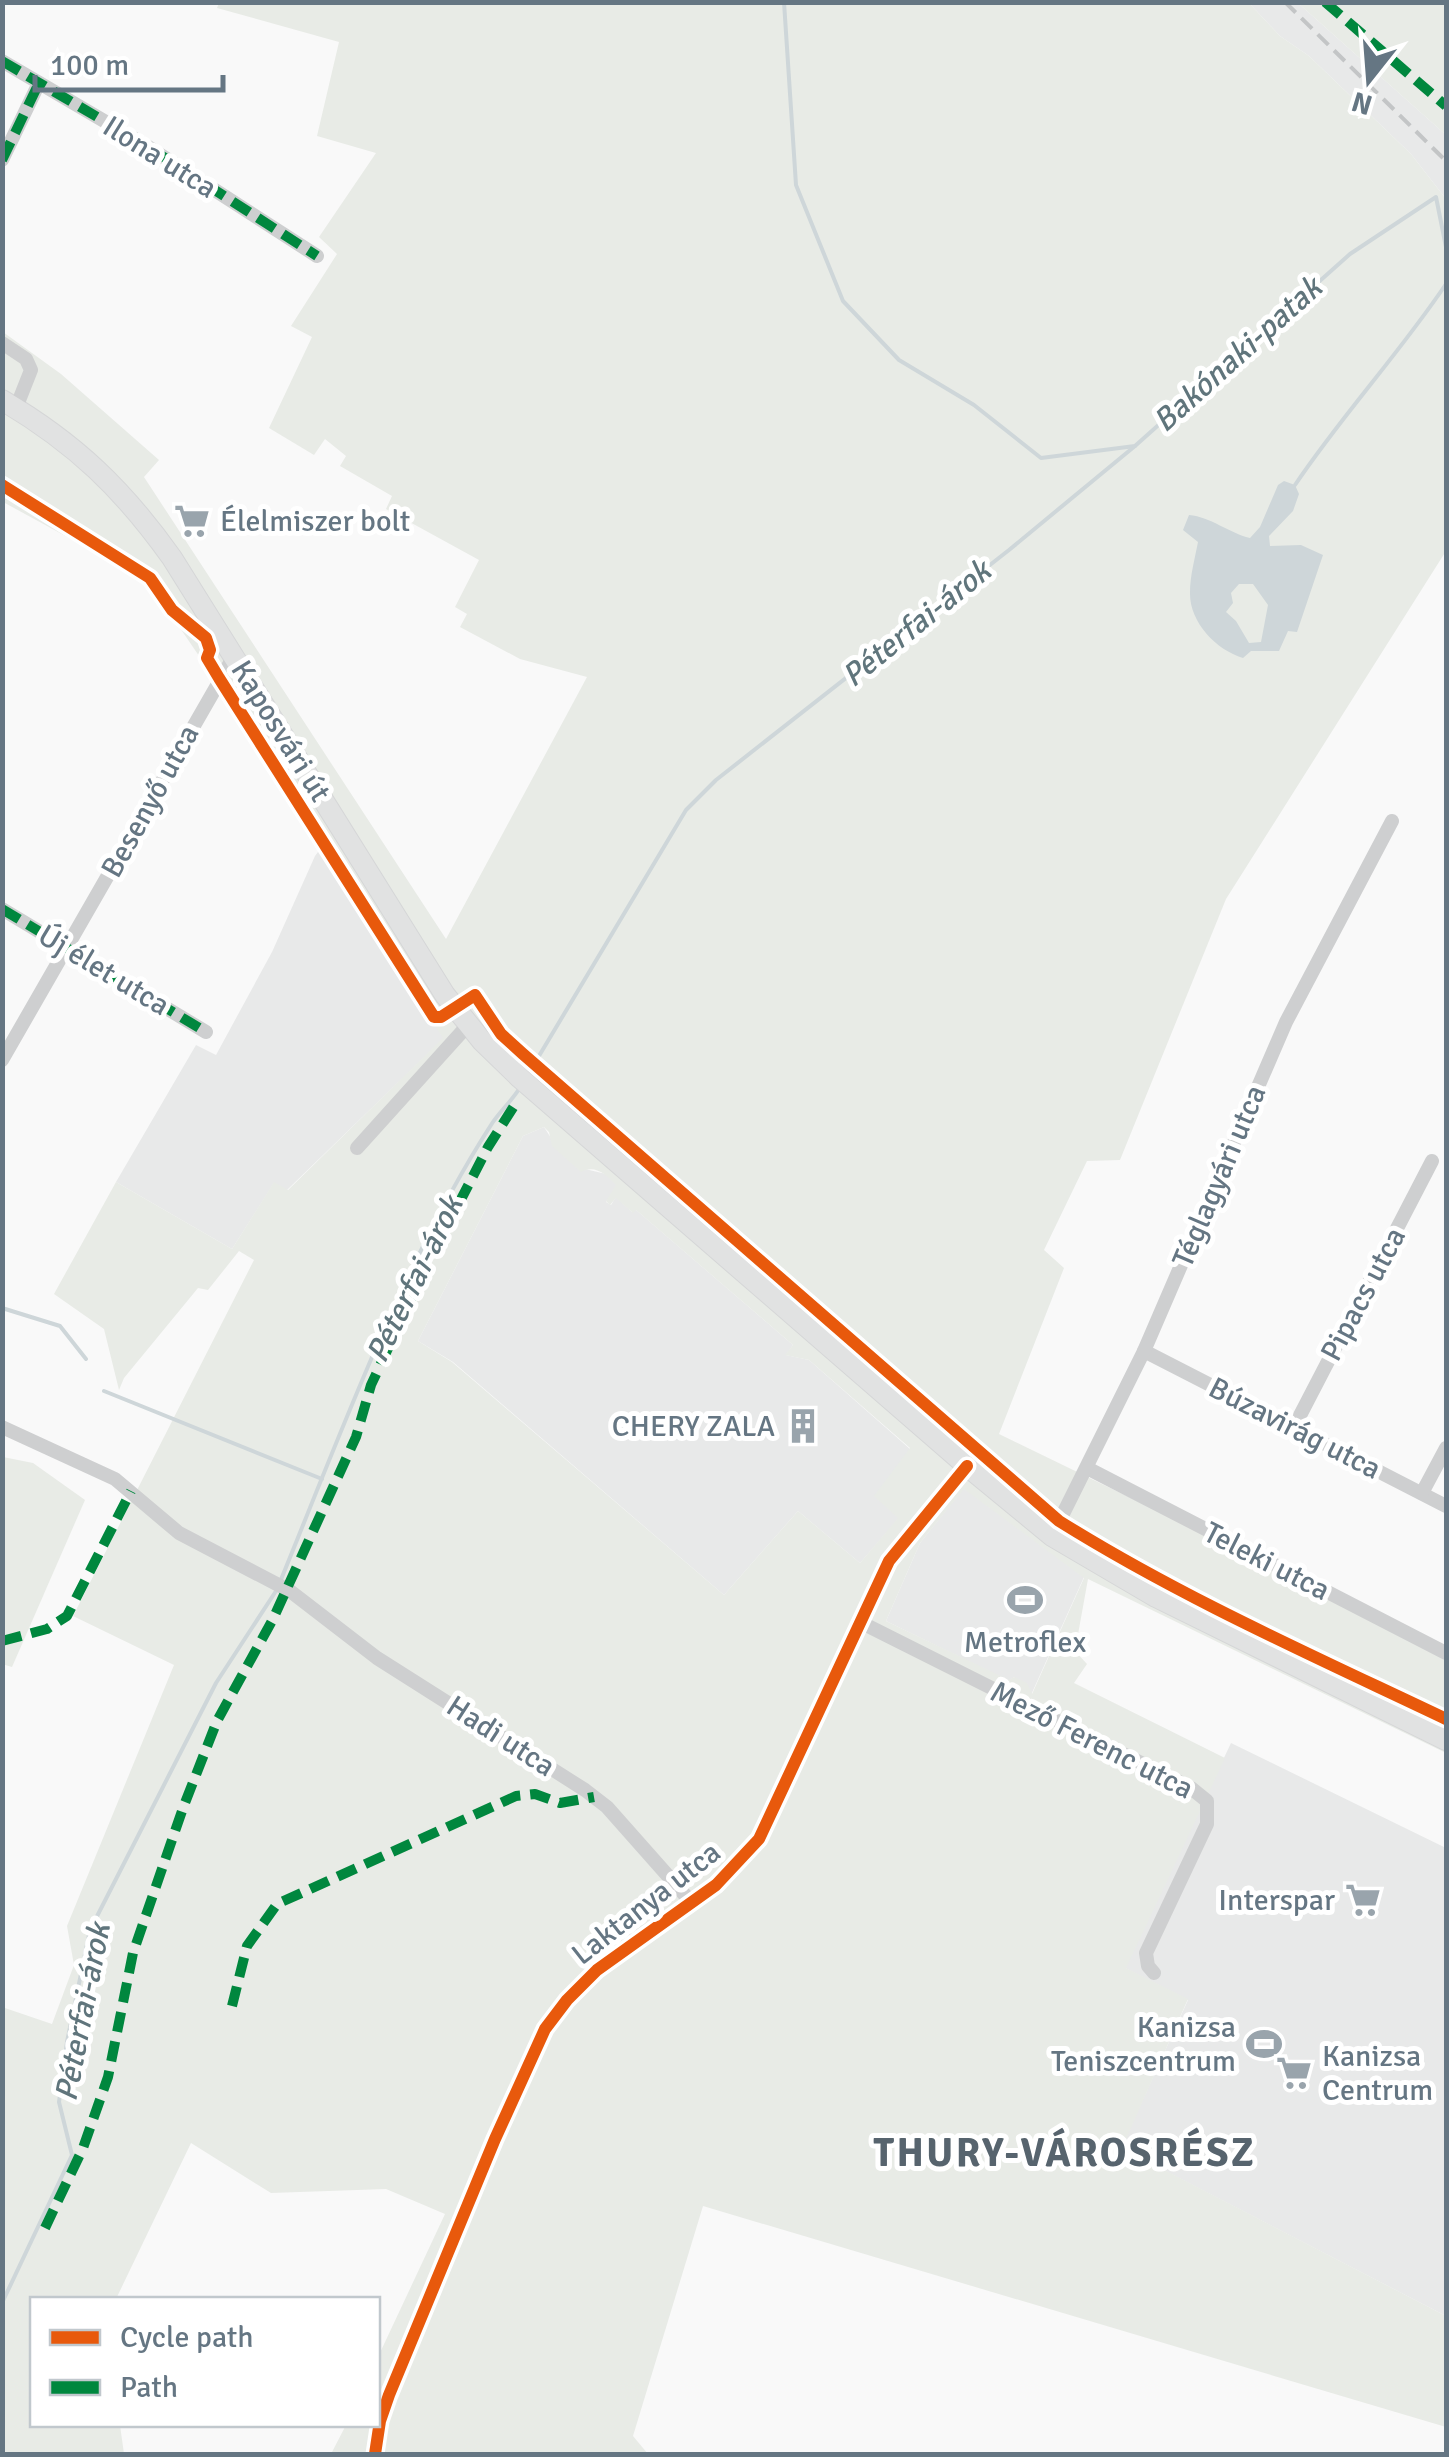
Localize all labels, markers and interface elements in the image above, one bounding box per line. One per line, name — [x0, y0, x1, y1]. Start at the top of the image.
scale bar — [35, 30, 222, 92]
north arrow — [1319, 30, 1419, 130]
text: 100 m — [50, 47, 129, 84]
text: N — [1348, 84, 1376, 122]
street label: Ilona utca — [96, 108, 223, 207]
water label: Bakónaki-patak — [1145, 267, 1332, 440]
supermarket icon: Élelmiszer bolt — [173, 502, 211, 540]
place label: Élelmiszer bolt — [220, 503, 410, 540]
water label: Péterfai-árok — [834, 550, 1001, 695]
street label: Kaposvári út — [223, 654, 339, 809]
street label: Besenyő utca — [93, 718, 208, 884]
street label: Új élet utca — [31, 917, 176, 1024]
street label: Téglagyári utca — [1165, 1080, 1274, 1273]
water label: Péterfai-árok — [357, 1187, 473, 1369]
street label: Pipacs utca — [1313, 1221, 1414, 1367]
street label: Búzavirág utca — [1202, 1369, 1387, 1488]
building icon: CHERY ZALA — [784, 1407, 822, 1445]
place label: CHERY ZALA — [612, 1408, 775, 1445]
street label: Teleki utca — [1198, 1514, 1336, 1609]
sports icon: Metroflex — [1006, 1581, 1044, 1619]
place label: Metroflex — [964, 1624, 1087, 1661]
street label: Mező Ferenc utca — [984, 1673, 1199, 1808]
street label: Hadi utca — [440, 1688, 562, 1785]
street label: Laktanya utca — [565, 1834, 728, 1973]
supermarket icon: Interspar — [1344, 1881, 1382, 1919]
place label: Interspar — [1218, 1882, 1335, 1919]
water label: Péterfai-árok — [46, 1917, 119, 2104]
place label: Kanizsa Teniszcentrum — [1051, 2009, 1236, 2080]
sports icon: Kanizsa Teniszcentrum — [1245, 2025, 1283, 2063]
place label: Kanizsa Centrum — [1322, 2038, 1433, 2109]
supermarket icon: Kanizsa Centrum — [1275, 2054, 1313, 2092]
district label: THURY-VÁROSRÉSZ — [874, 2127, 1256, 2178]
legend — [30, 2297, 380, 2427]
text: Cycle path — [120, 2319, 254, 2356]
text: Path — [120, 2369, 178, 2406]

